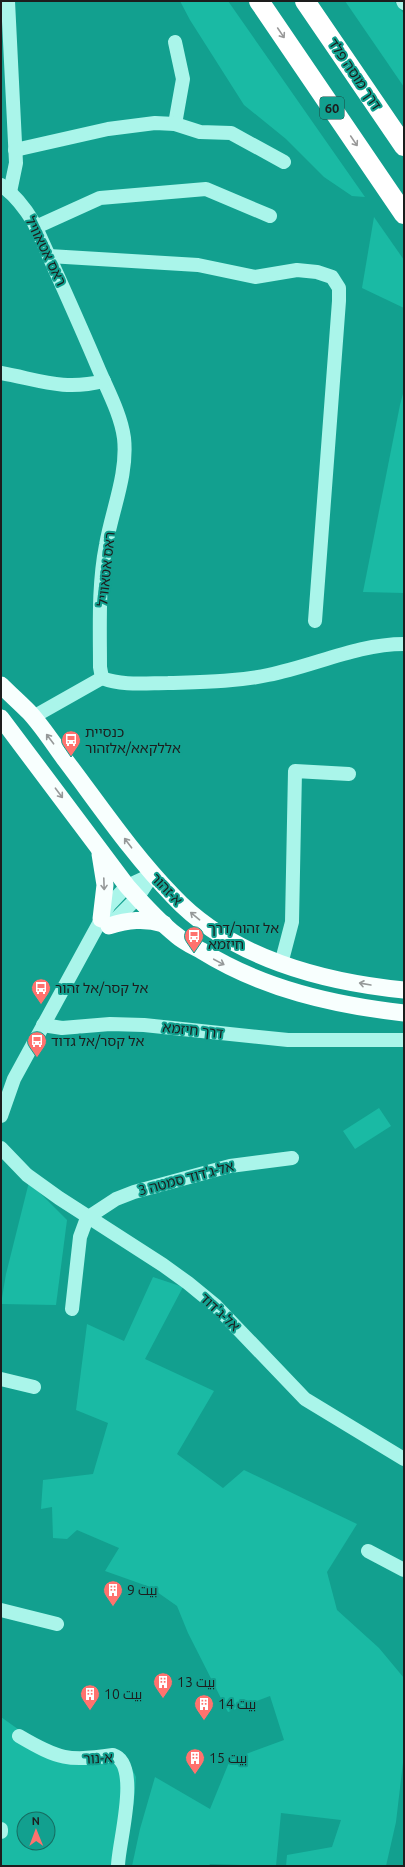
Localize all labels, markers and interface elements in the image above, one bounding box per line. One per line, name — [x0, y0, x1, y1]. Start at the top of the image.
one-way arrow — [277, 27, 285, 38]
street label: דרך מוסה פלד — [325, 35, 385, 113]
road number: 60 — [320, 97, 344, 119]
one-way arrow — [350, 135, 358, 146]
street label: ראס אטאוויל — [22, 214, 70, 288]
street label: ראס אטאוויל — [94, 531, 118, 607]
place label: כנסיית אללקאא/אלזהור — [85, 724, 181, 756]
bus stop icon: כנסיית אללקאא/אלזהור — [60, 729, 82, 757]
one-way arrow — [46, 734, 54, 745]
one-way arrow — [54, 788, 63, 799]
one-way arrow — [124, 838, 132, 849]
street label: א-זהור — [148, 870, 186, 908]
one-way arrow — [100, 877, 108, 890]
one-way arrow — [190, 911, 200, 920]
place label: אל זהור/דרך חיזמא — [208, 920, 279, 952]
bus stop icon: אל זהור/דרך חיזמא — [183, 925, 205, 953]
one-way arrow — [213, 958, 225, 966]
bus stop icon: אל קסר/אל זהור — [30, 977, 52, 1005]
one-way arrow — [359, 979, 372, 987]
place label: אל קסר/אל זהור — [55, 980, 149, 996]
street label: דרך חיזמא — [162, 1019, 225, 1041]
bus stop icon: אל קסר/אל גדוד — [26, 1030, 48, 1058]
place label: אל קסר/אל גדוד — [51, 1033, 144, 1049]
street label: אל-ג'דוד סמטה 3 — [136, 1158, 236, 1198]
street label: אל-ג'דוד — [197, 1290, 243, 1334]
building icon: بيت 9 — [102, 1579, 124, 1607]
place label: بيت 9 — [127, 1582, 157, 1598]
building icon: بيت 13 — [152, 1671, 174, 1699]
place label: بيت 13 — [177, 1674, 215, 1690]
building icon: بيت 10 — [79, 1683, 101, 1711]
place label: بيت 10 — [104, 1686, 142, 1702]
building icon: بيت 14 — [193, 1693, 215, 1721]
place label: بيت 14 — [218, 1696, 256, 1712]
building icon: بيت 15 — [184, 1747, 206, 1775]
street label: א-נור — [83, 1749, 113, 1767]
place label: بيت 15 — [209, 1750, 247, 1766]
north arrow — [16, 1811, 56, 1851]
text: N — [32, 1815, 40, 1827]

